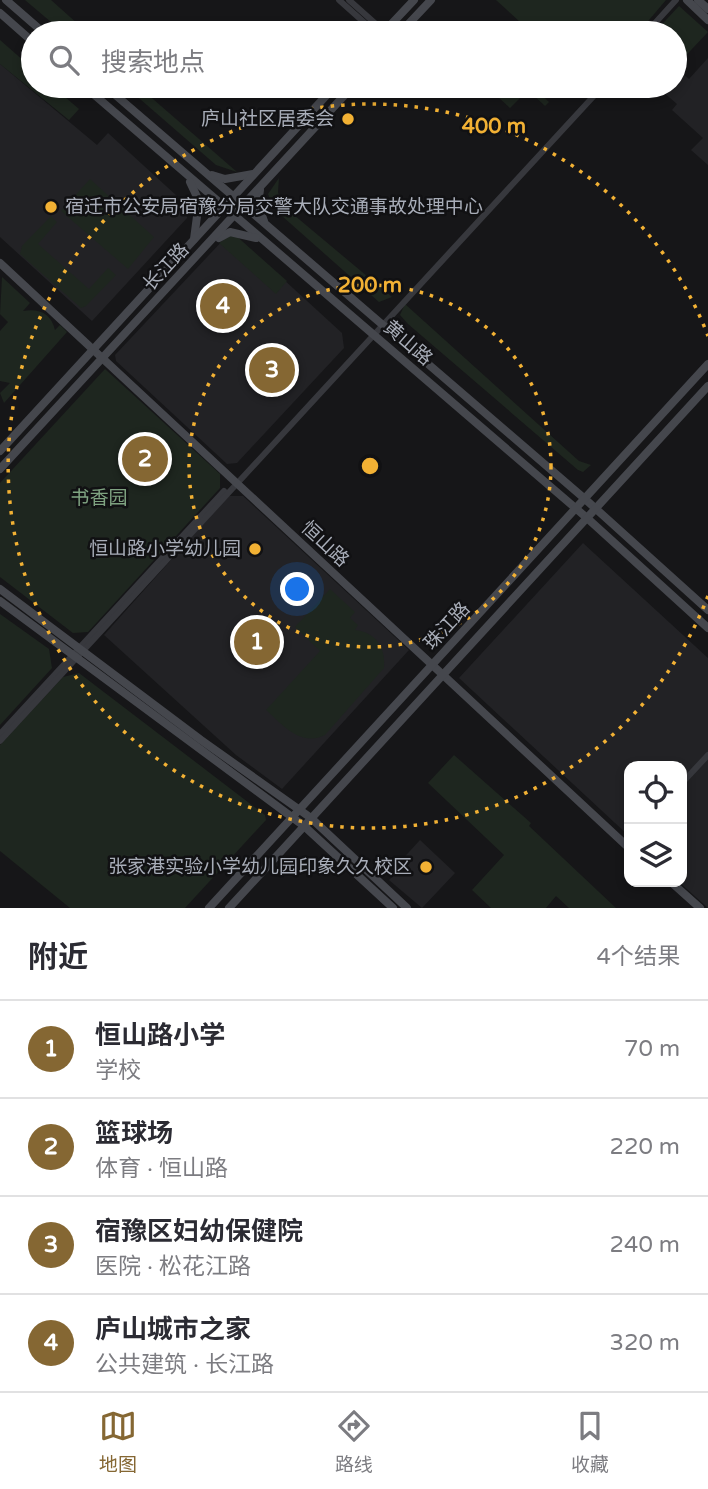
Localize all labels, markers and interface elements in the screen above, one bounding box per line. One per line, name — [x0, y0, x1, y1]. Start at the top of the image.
search box — [21, 21, 687, 98]
icon: search — [45, 41, 83, 79]
text: 搜索地点 — [101, 47, 205, 78]
place label: 庐山社区居委会 — [201, 108, 334, 130]
marker: 庐山社区居委会 — [340, 111, 356, 127]
text: 400 m — [462, 114, 526, 139]
place label: 宿迁市公安局宿豫分局交警大队交通事故处理中心 — [65, 196, 483, 218]
marker: 宿迁市公安局宿豫分局交警大队交通事故处理中心 — [43, 199, 59, 215]
street label: 长江路 — [139, 239, 193, 295]
text: 200 m — [338, 273, 402, 298]
pin: 4 — [200, 280, 246, 332]
street label: 黄山路 — [379, 316, 437, 370]
pin: 3 — [249, 344, 295, 396]
pin: 2 — [122, 433, 168, 485]
centre of rings — [358, 454, 382, 478]
park label: 书香园 — [70, 487, 128, 509]
street label: 恒山路 — [297, 517, 353, 571]
place label: 恒山路小学幼儿园 — [89, 538, 241, 560]
marker: 恒山路小学幼儿园 — [247, 541, 263, 557]
your location — [280, 572, 314, 606]
street label: 珠江路 — [420, 598, 474, 654]
pin: 1 — [234, 616, 280, 668]
map controls — [624, 761, 687, 887]
button: locate — [624, 761, 687, 824]
button: layers — [624, 824, 687, 887]
place label: 张家港实验小学幼儿园印象久久校区 — [108, 856, 412, 878]
marker: 张家港实验小学幼儿园印象久久校区 — [418, 859, 434, 875]
text: 附近 — [28, 939, 88, 976]
text: 4个结果 — [597, 943, 680, 971]
text: 恒山路小学 — [95, 1020, 225, 1051]
text: 1 — [44, 1035, 58, 1063]
text: 70 m — [624, 1035, 680, 1063]
text: 学校 — [95, 1057, 141, 1085]
text: 篮球场 — [95, 1118, 173, 1149]
text: 2 — [44, 1133, 58, 1161]
text: 220 m — [610, 1133, 680, 1161]
text: 体育 · 恒山路 — [95, 1155, 228, 1183]
text: 宿豫区妇幼保健院 — [95, 1216, 303, 1247]
text: 3 — [44, 1231, 58, 1259]
text: 240 m — [610, 1231, 680, 1259]
text: 医院 · 松花江路 — [95, 1253, 251, 1281]
text: 庐山城市之家 — [95, 1314, 251, 1345]
text: 4 — [44, 1329, 58, 1357]
text: 320 m — [610, 1329, 680, 1357]
text: 公共建筑 · 长江路 — [95, 1351, 274, 1379]
tab: 地图 — [99, 1407, 137, 1476]
tab: 路线 — [335, 1407, 373, 1476]
tab: 收藏 — [571, 1407, 609, 1476]

